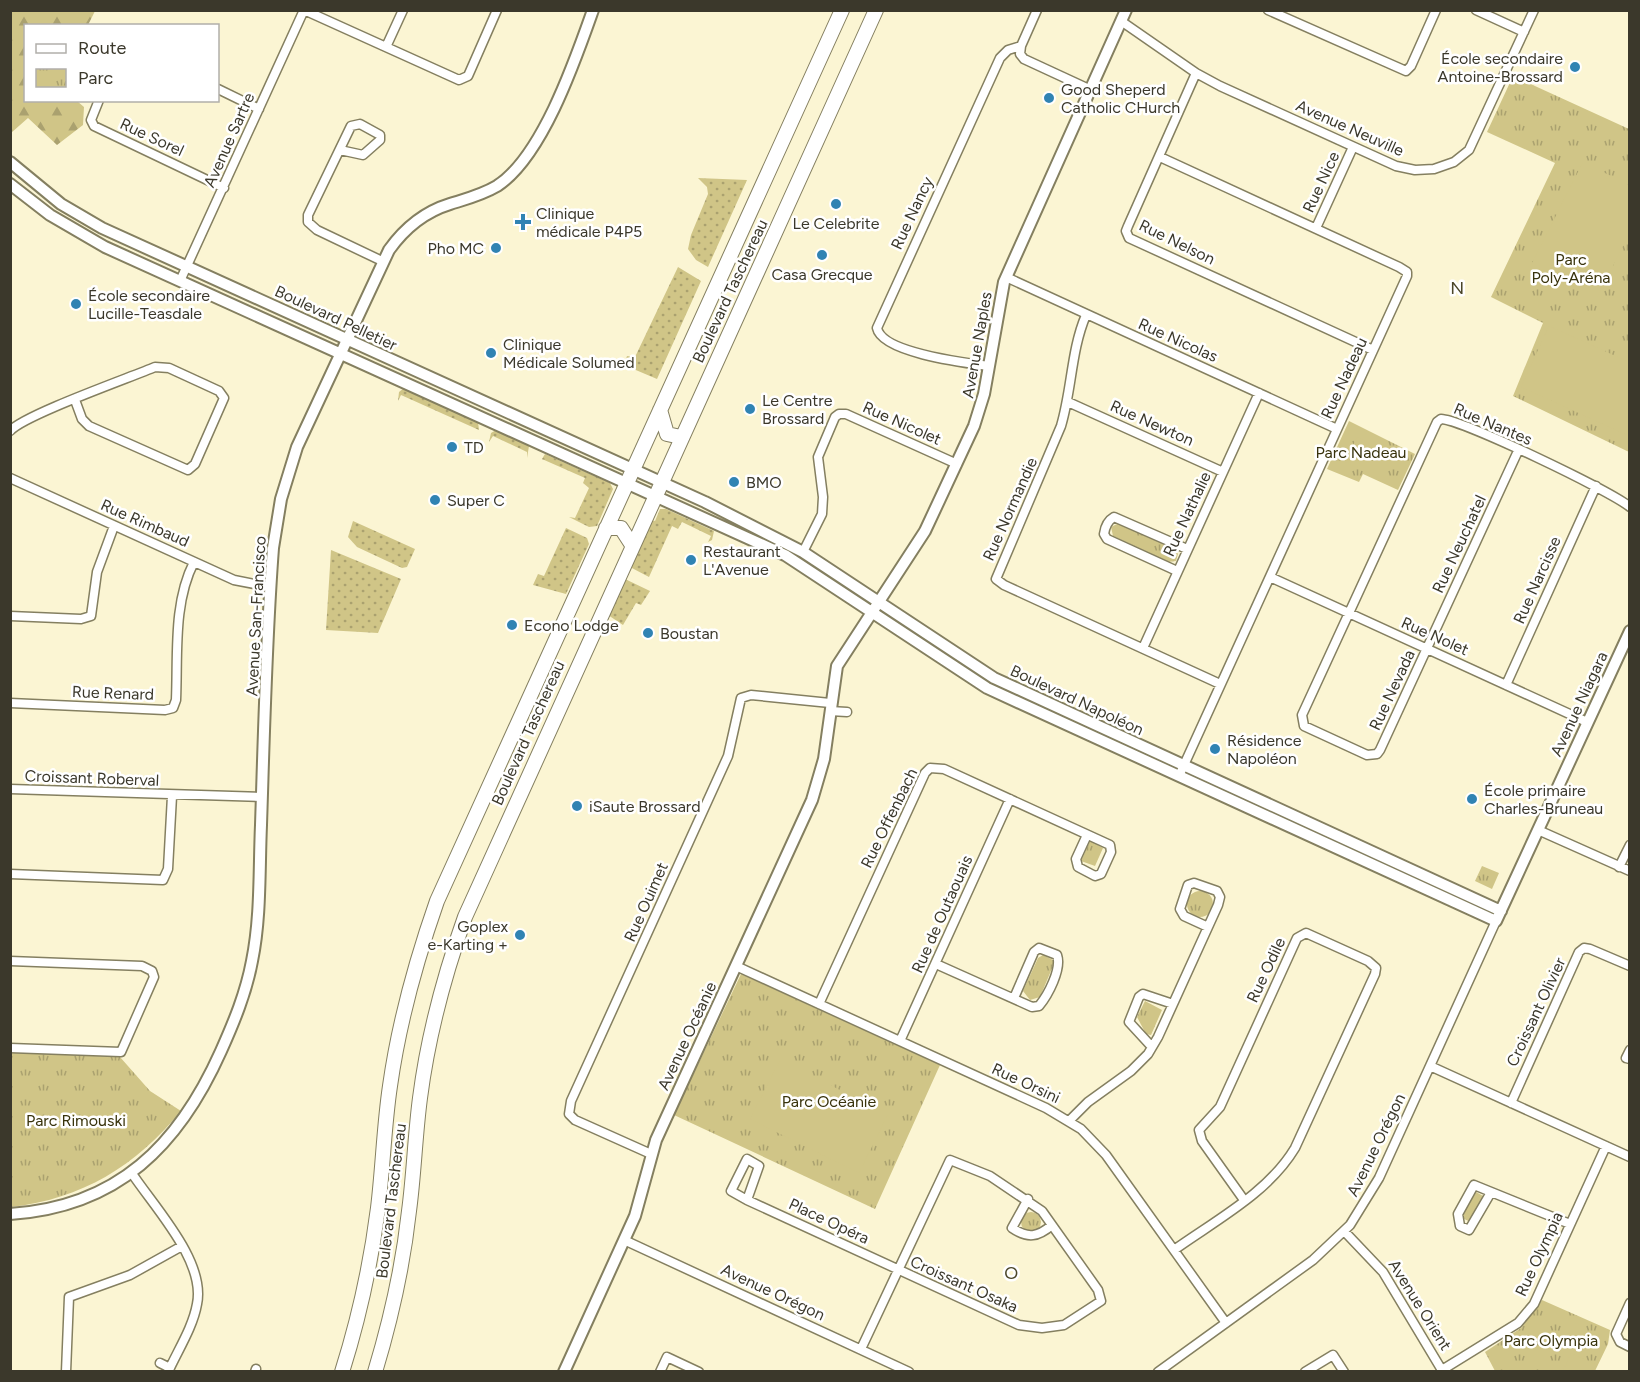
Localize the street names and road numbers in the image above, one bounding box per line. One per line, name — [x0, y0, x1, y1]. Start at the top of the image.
street label: Avenue Sartre — [200, 89, 258, 190]
street label: Avenue Neuville — [1293, 96, 1407, 160]
street label: Rue Sorel — [117, 114, 187, 160]
street label: Rue Nice — [1299, 148, 1343, 216]
street label: Rue Nancy — [887, 173, 937, 252]
street label: Boulevard Taschereau — [688, 216, 772, 366]
street label: Rue Nelson — [1136, 216, 1218, 269]
street label: Boulevard Pelletier — [272, 281, 401, 355]
street label: Avenue Naples — [958, 290, 996, 400]
street label: Rue Nicolas — [1135, 314, 1221, 366]
street label: Rue Nadeau — [1317, 334, 1371, 422]
street label: Rue Newton — [1107, 396, 1197, 450]
street label: Rue Nicolet — [860, 397, 944, 449]
street label: Rue Nantes — [1451, 399, 1535, 449]
street label: Rue Normandie — [979, 454, 1041, 564]
street label: Rue Nathalie — [1159, 468, 1215, 559]
street label: Rue Neuchatel — [1428, 492, 1490, 596]
street label: Rue Rimbaud — [98, 495, 192, 551]
street label: Rue Narcisse — [1509, 533, 1565, 627]
street label: Avenue San-Francisco — [242, 535, 270, 697]
street label: Rue Nolet — [1398, 613, 1472, 659]
street label: Rue Nevada — [1365, 647, 1419, 733]
street label: Avenue Niagara — [1546, 649, 1612, 759]
street label: Boulevard Taschereau — [488, 658, 568, 808]
street label: Boulevard Napoléon — [1007, 661, 1147, 739]
street label: Rue Renard — [72, 682, 154, 704]
street label: Rue Offenbach — [857, 765, 921, 871]
street label: Croissant Roberval — [24, 766, 160, 790]
street label: Rue de Outaouais — [908, 852, 976, 976]
street label: Rue Ouimet — [620, 859, 672, 945]
street label: Rue Odile — [1243, 934, 1289, 1005]
street label: Croissant Olivier — [1503, 954, 1570, 1069]
street label: Avenue Océanie — [654, 979, 721, 1093]
street label: Rue Orsini — [989, 1059, 1063, 1107]
street label: Avenue Orégon — [1343, 1090, 1409, 1200]
street label: Boulevard Taschereau — [372, 1122, 410, 1280]
street label: Place Opéra — [786, 1194, 872, 1248]
street label: Rue Olympia — [1511, 1209, 1567, 1299]
street label: Croissant Osaka — [907, 1252, 1021, 1316]
street label: Avenue Orient — [1385, 1256, 1455, 1354]
street label: Avenue Orégon — [718, 1260, 828, 1324]

